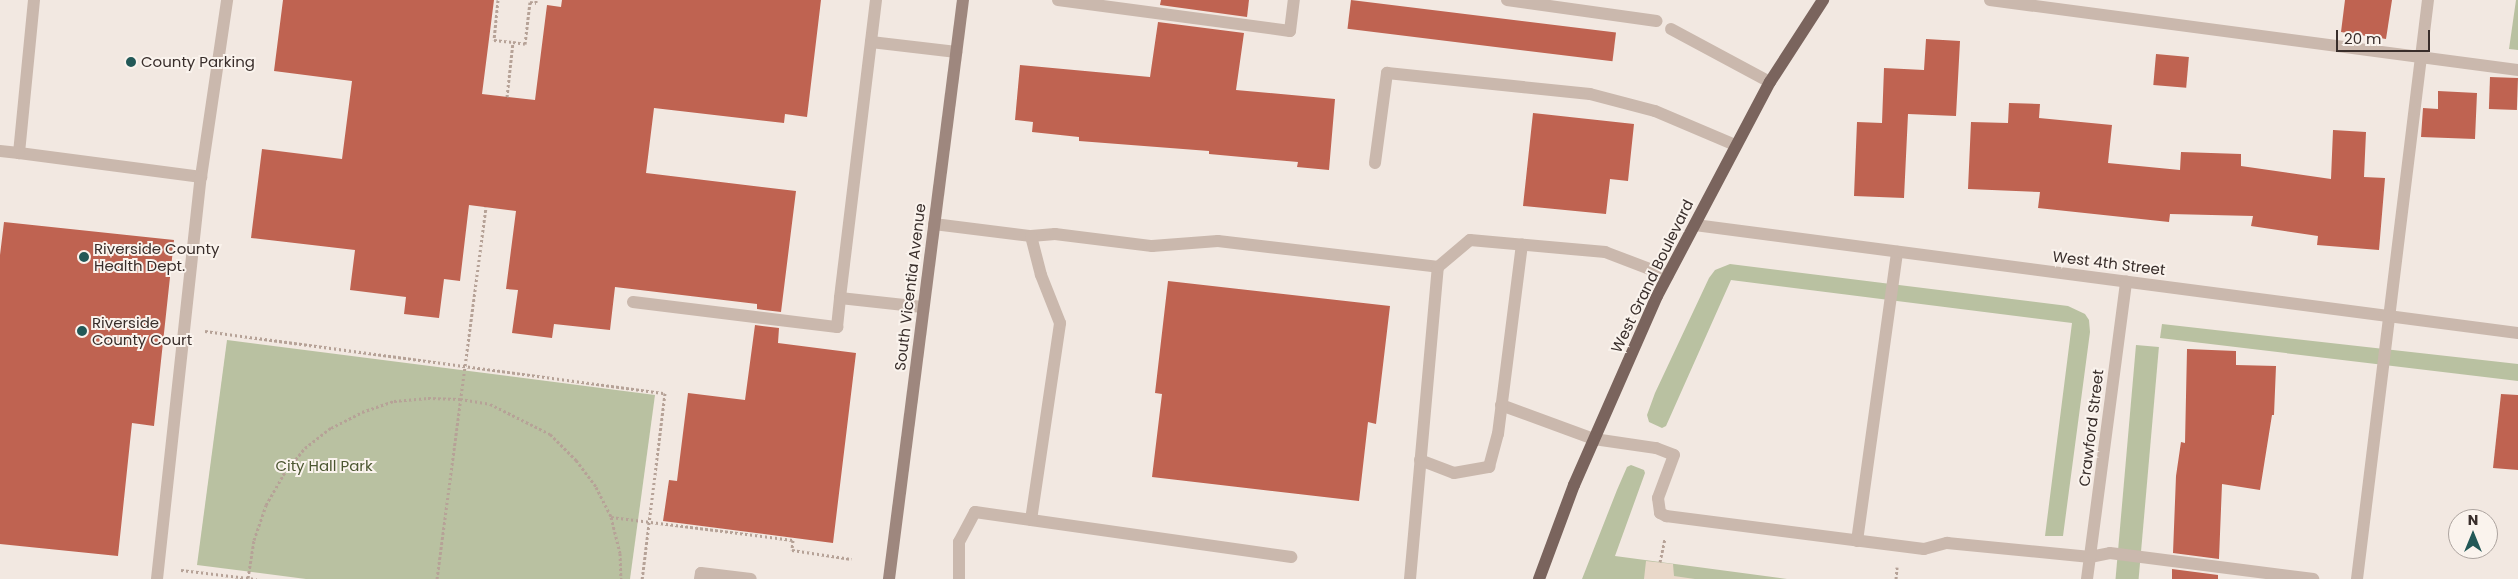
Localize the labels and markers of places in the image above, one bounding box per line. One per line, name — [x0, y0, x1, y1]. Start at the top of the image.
place label: County Parking — [141, 53, 255, 71]
marker: County Parking — [125, 56, 137, 68]
place label: Riverside County Health Dept. — [94, 239, 219, 274]
marker: Riverside County Health Dept. — [78, 251, 90, 263]
place label: Riverside County Court — [92, 313, 192, 348]
marker: Riverside County Court — [76, 325, 88, 337]

